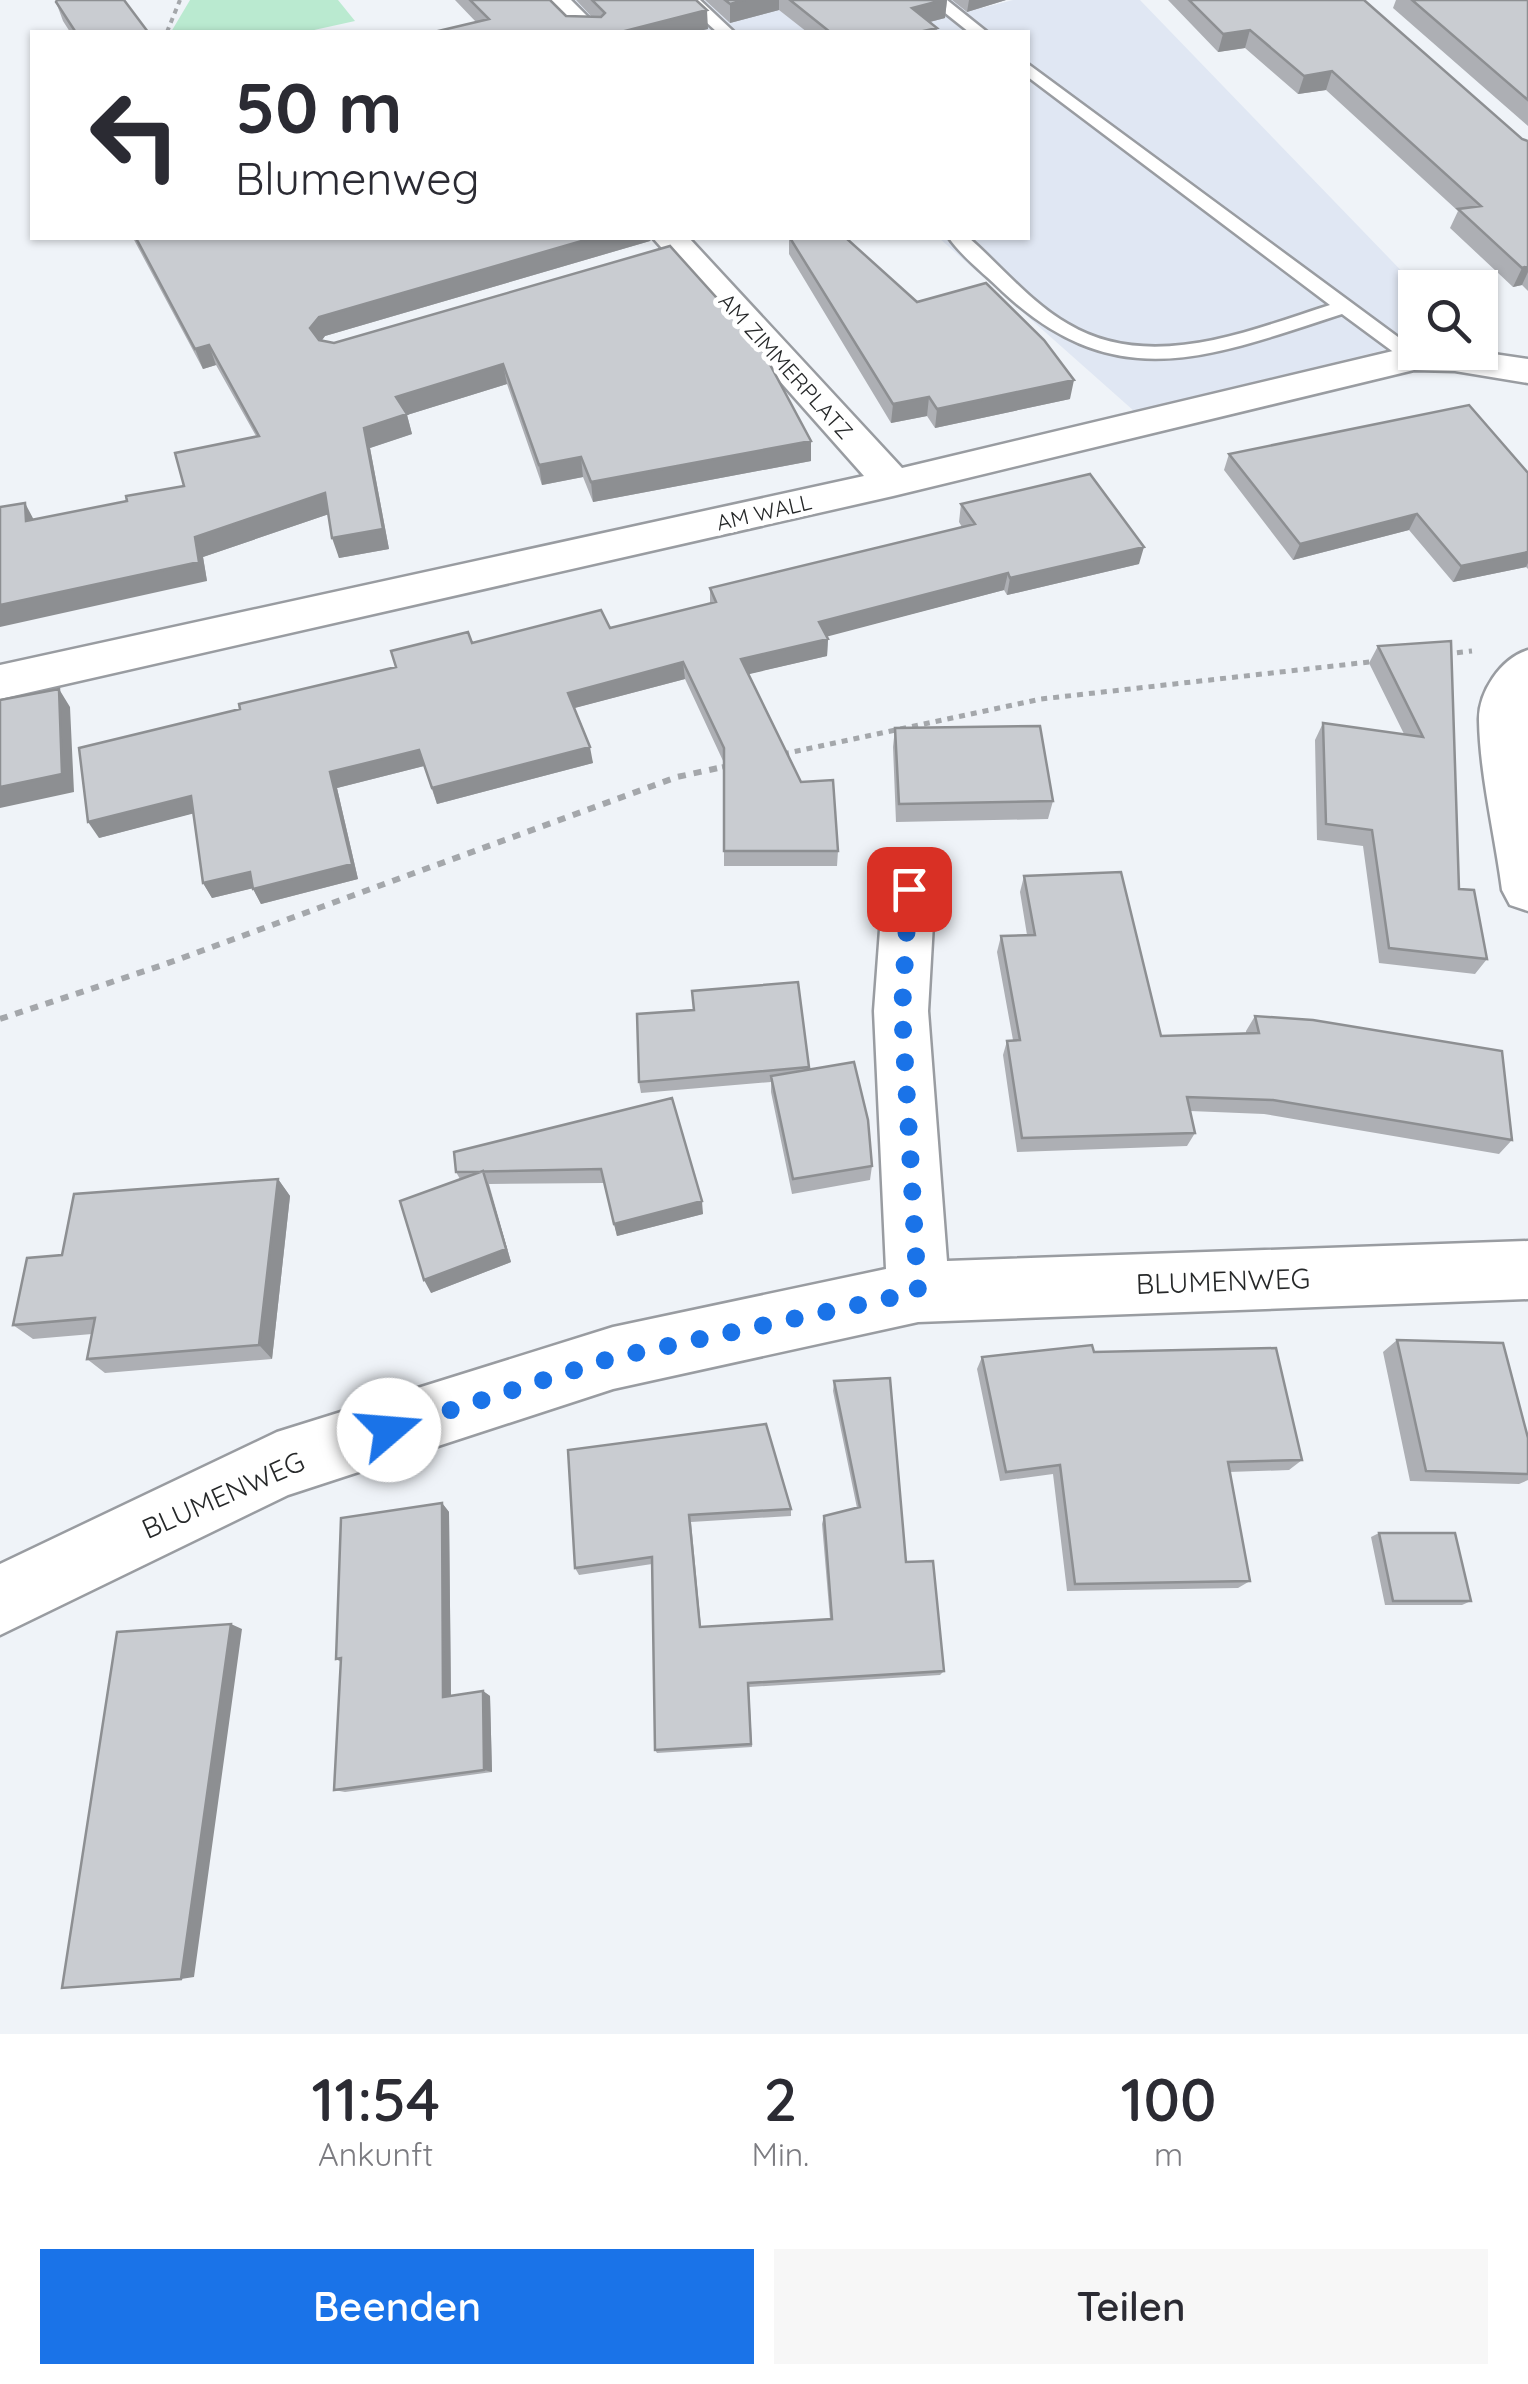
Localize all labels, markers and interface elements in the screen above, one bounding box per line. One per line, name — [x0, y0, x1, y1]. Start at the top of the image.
text: 50 m — [235, 63, 402, 151]
icon: left — [70, 70, 200, 200]
text: Blumenweg — [235, 150, 480, 206]
map controls — [1398, 270, 1498, 370]
button: search — [1398, 270, 1498, 370]
street label: AM ZIMMERPLATZ — [713, 287, 859, 445]
street label: AM WALL — [714, 487, 815, 537]
pin — [867, 847, 952, 932]
icon: arrive — [882, 862, 937, 917]
street label: BLUMENWEG — [1135, 1260, 1311, 1301]
position arrow — [337, 1378, 441, 1482]
street label: BLUMENWEG — [136, 1443, 310, 1546]
text: 11:54 — [311, 2061, 440, 2136]
text: 2 — [763, 2061, 797, 2136]
text: 100 — [1121, 2061, 1217, 2136]
text: Ankunft — [318, 2134, 433, 2174]
text: Min. — [752, 2134, 809, 2174]
text: m — [1154, 2134, 1183, 2174]
button: Beenden — [40, 2249, 754, 2364]
button: Teilen — [774, 2249, 1488, 2364]

